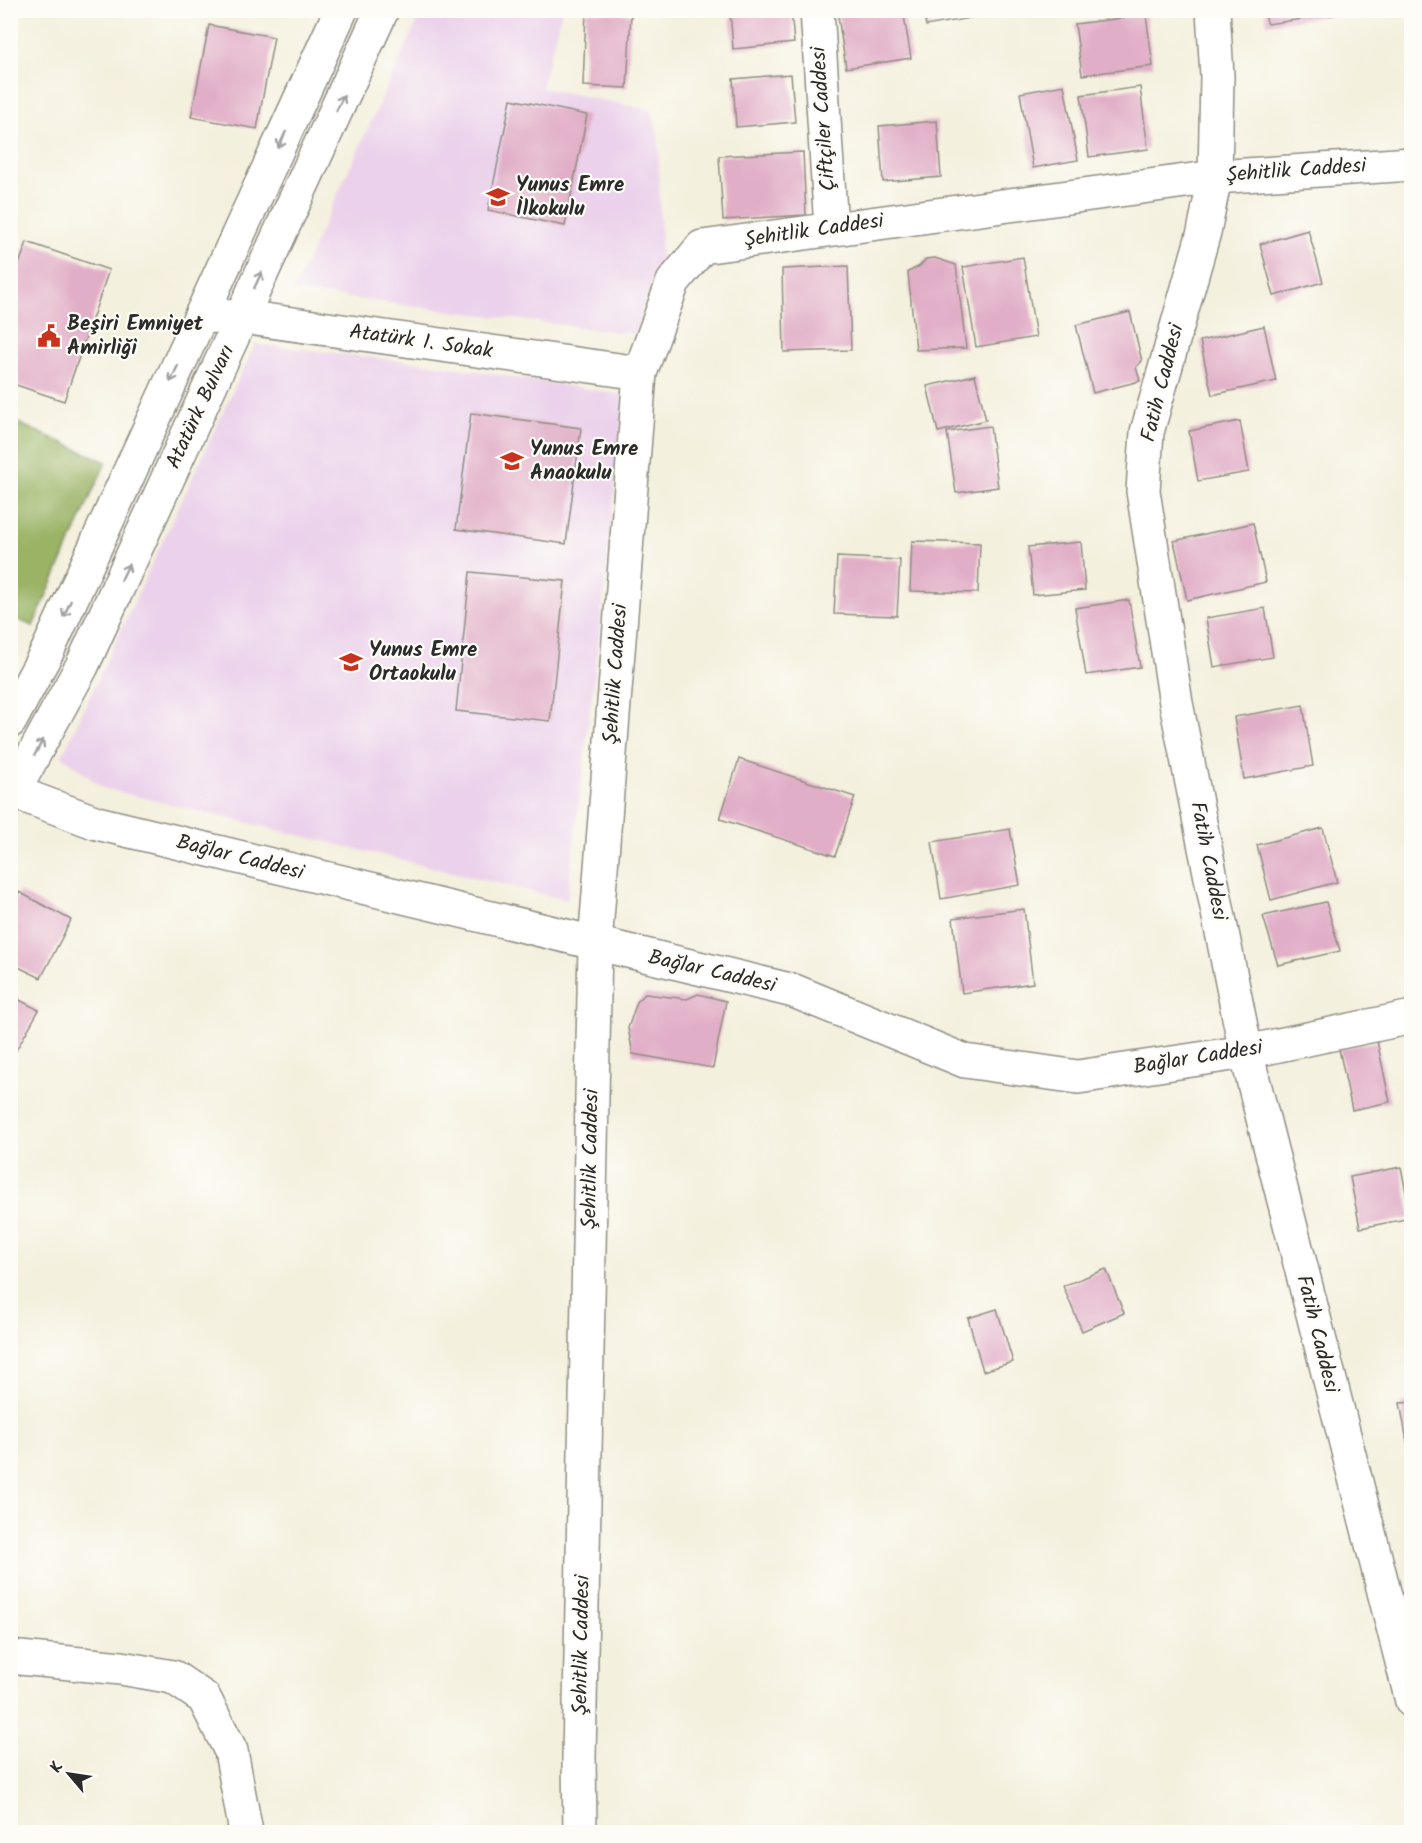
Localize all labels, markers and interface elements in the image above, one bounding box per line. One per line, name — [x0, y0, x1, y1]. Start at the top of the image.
street label: Çiftçiler Caddesi — [802, 45, 846, 192]
one-way arrow — [334, 95, 346, 113]
one-way arrow — [275, 131, 286, 149]
street label: Şehitlik Caddesi — [1225, 150, 1368, 192]
place label: Yunus Emre İlkokulu — [516, 169, 624, 226]
school or university icon: Yunus Emre İlkokulu — [485, 184, 511, 210]
street label: Şehitlik Caddesi — [742, 205, 887, 257]
one-way arrow — [253, 272, 265, 290]
place label: Beşiri Emniyet Amirliği — [67, 308, 204, 365]
street label: Atatürk 1. Sokak — [347, 316, 495, 368]
street label: Fatih Caddesi — [1132, 320, 1194, 445]
public building icon: Beşiri Emniyet Amirliği — [36, 323, 62, 349]
street label: Atatürk Bulvarı — [158, 339, 244, 475]
one-way arrow — [168, 365, 179, 383]
place label: Yunus Emre Anaokulu — [530, 433, 638, 490]
school or university icon: Yunus Emre Anaokulu — [499, 448, 525, 474]
one-way arrow — [119, 564, 131, 582]
one-way arrow — [60, 600, 72, 618]
street label: Şehitlik Caddesi — [595, 602, 637, 745]
place label: Yunus Emre Ortaokulu — [369, 634, 477, 691]
school or university icon: Yunus Emre Ortaokulu — [338, 649, 364, 675]
one-way arrow — [33, 739, 45, 756]
street label: Fatih Caddesi — [1180, 799, 1236, 924]
street label: Bağlar Caddesi — [173, 826, 308, 890]
street label: Bağlar Caddesi — [645, 941, 780, 1003]
street label: Bağlar Caddesi — [1131, 1031, 1266, 1084]
street label: Şehitlik Caddesi — [573, 1088, 609, 1229]
street label: Fatih Caddesi — [1286, 1272, 1348, 1397]
street label: Şehitlik Caddesi — [564, 1574, 600, 1715]
north arrow — [39, 1744, 99, 1804]
text: K — [44, 1757, 71, 1778]

